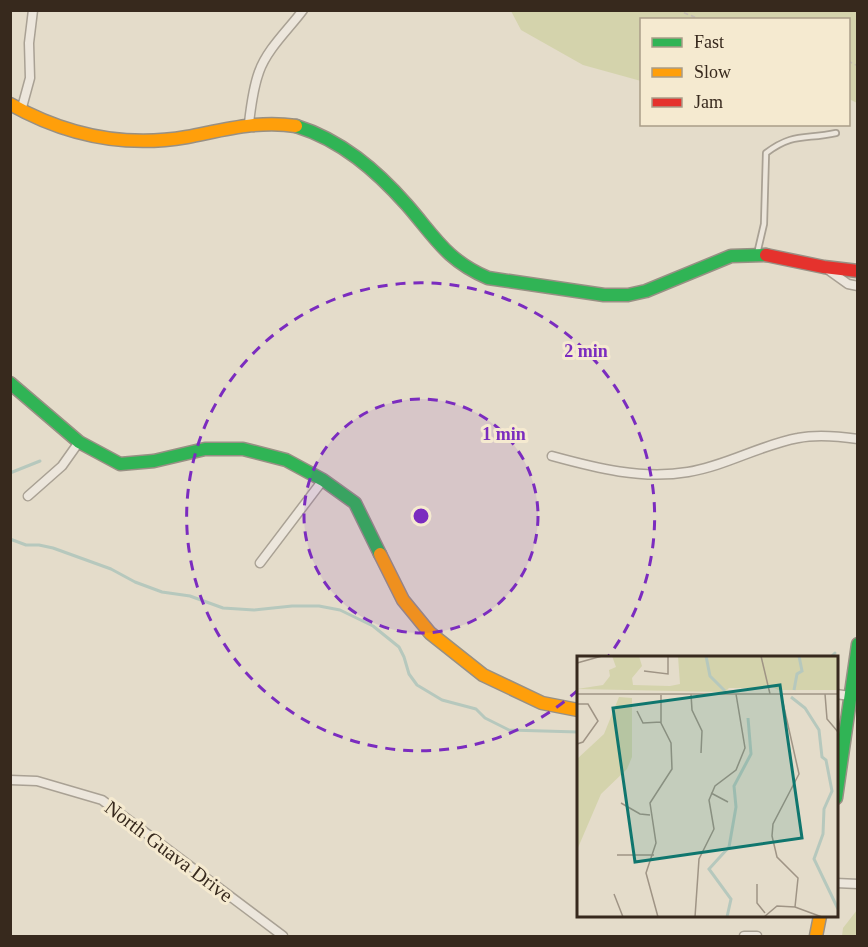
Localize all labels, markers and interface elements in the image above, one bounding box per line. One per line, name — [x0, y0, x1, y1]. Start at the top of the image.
legend — [640, 18, 850, 126]
text: Fast — [694, 32, 724, 52]
text: Slow — [694, 62, 731, 82]
text: Jam — [694, 92, 723, 112]
text: 2 min — [564, 341, 608, 361]
text: 1 min — [482, 424, 526, 444]
centre of rings — [411, 506, 431, 526]
inset map — [577, 656, 838, 917]
street label: North Guava Drive — [101, 796, 237, 906]

